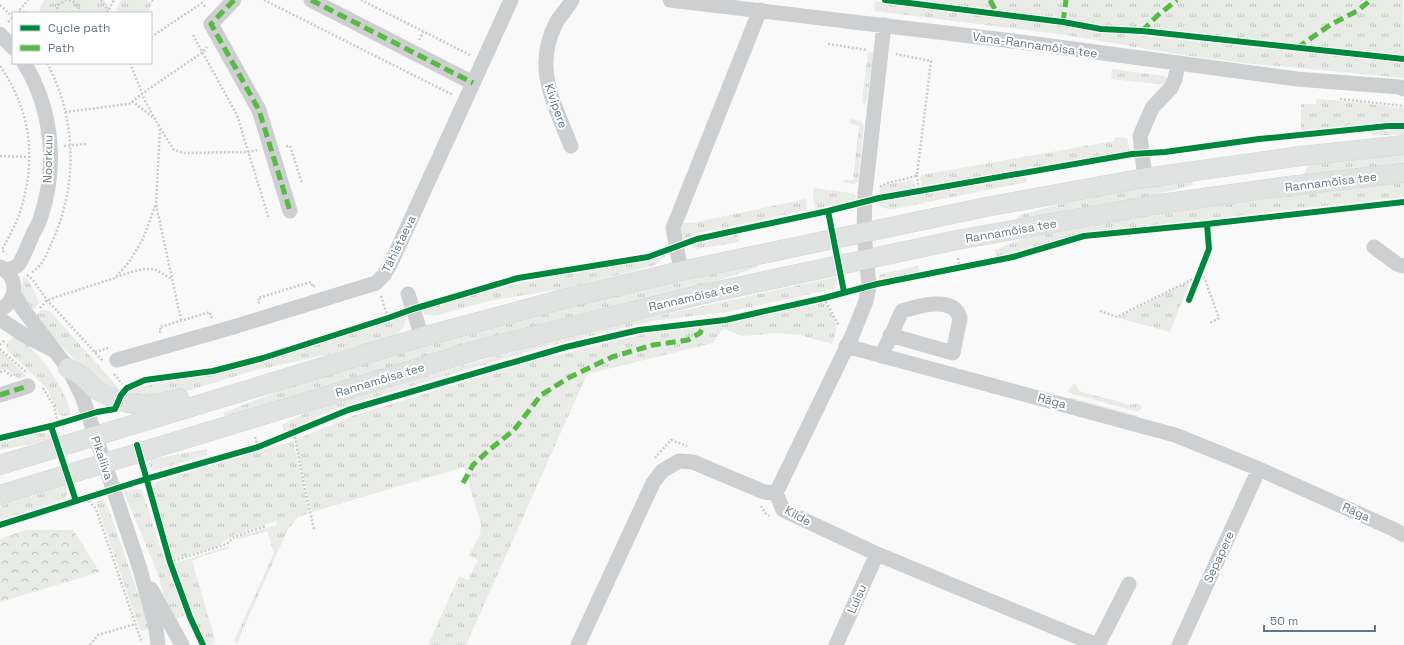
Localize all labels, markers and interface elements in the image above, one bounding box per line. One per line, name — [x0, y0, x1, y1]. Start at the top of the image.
legend — [12, 12, 152, 64]
text: Cycle path — [48, 20, 110, 36]
street label: Vana-Rannamõisa tee — [971, 28, 1099, 62]
text: Path — [48, 40, 74, 56]
street label: Kivipere — [541, 82, 571, 130]
street label: Noorkuu — [40, 135, 56, 183]
street label: Rannamõisa tee — [1284, 168, 1378, 196]
street label: Tähistaeva — [378, 213, 420, 275]
street label: Rannamõisa tee — [964, 215, 1058, 247]
street label: Rannamõisa tee — [647, 279, 741, 315]
street label: Rannamõisa tee — [333, 359, 427, 401]
street label: Räga — [1036, 390, 1068, 412]
street label: Pikaliiva — [87, 434, 117, 482]
street label: Räga — [1340, 499, 1373, 525]
street label: Kilde — [782, 502, 814, 530]
street label: Sepapere — [1200, 529, 1238, 585]
street label: Luisu — [843, 582, 871, 616]
scale bar — [1264, 607, 1375, 633]
text: 50 m — [1270, 613, 1298, 629]

